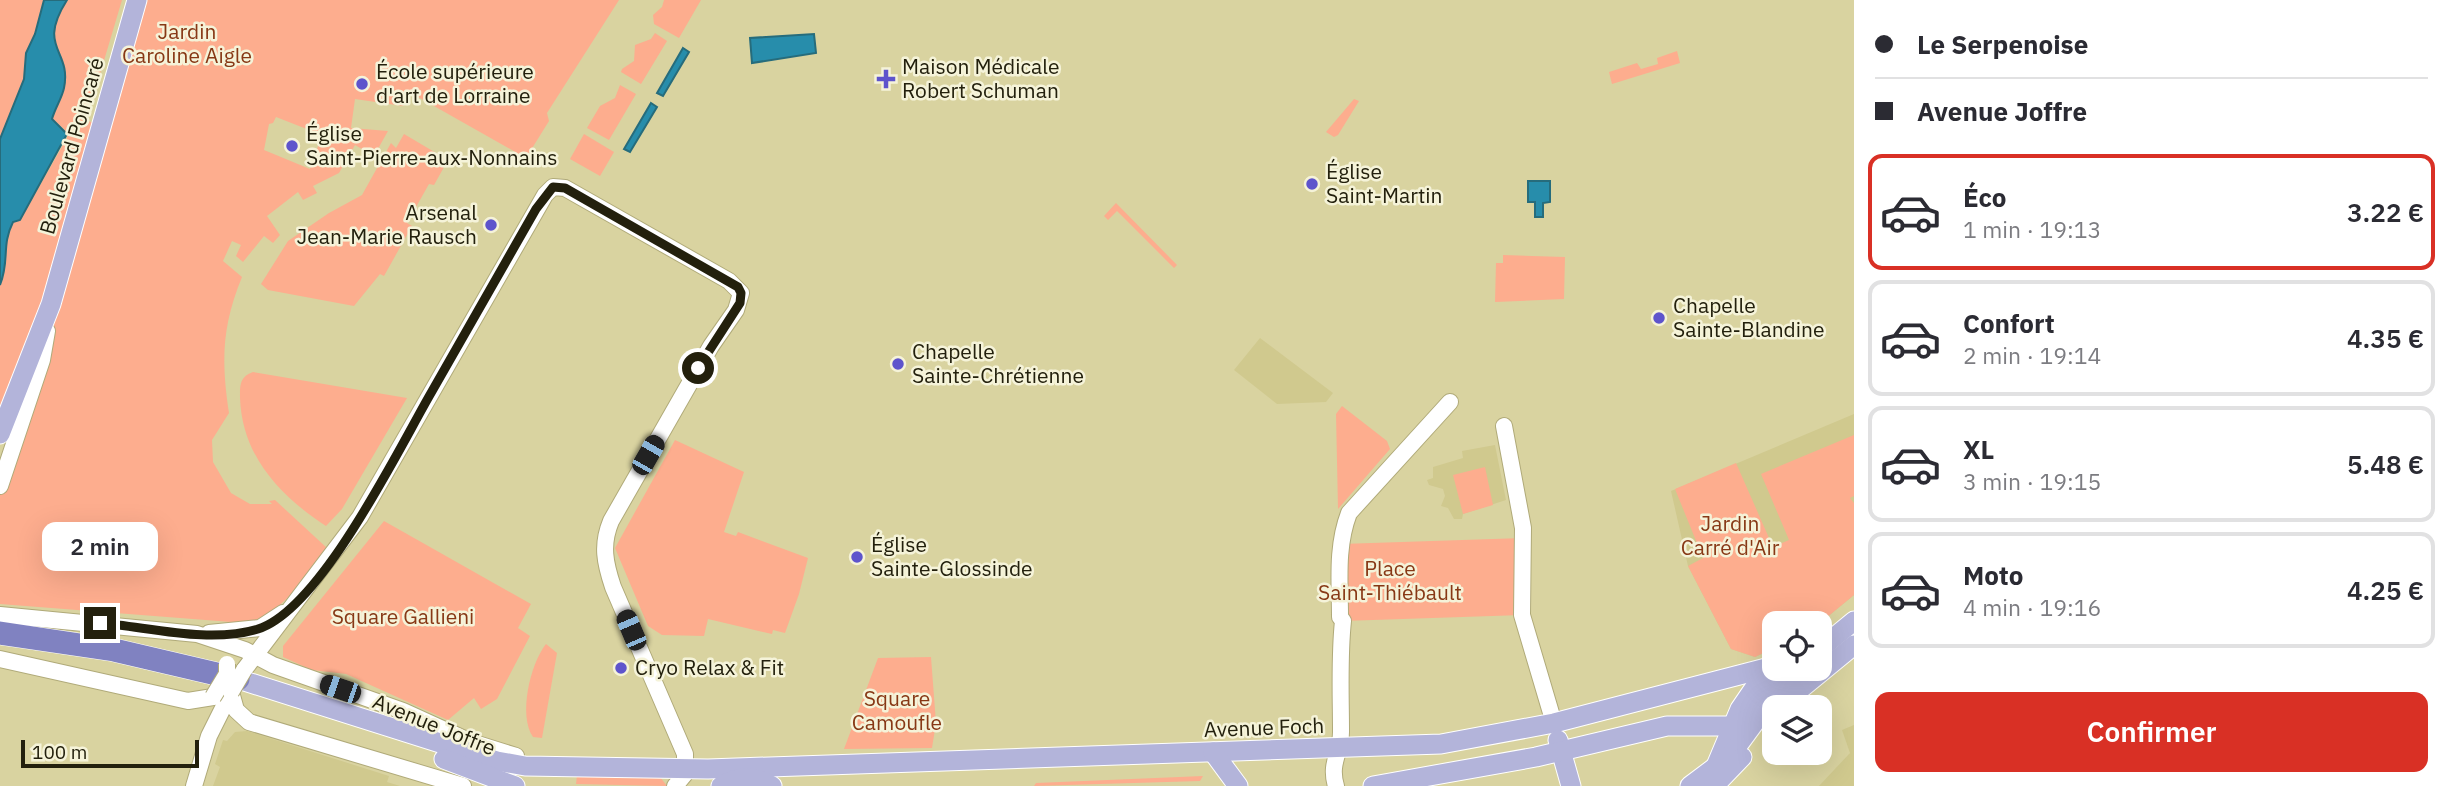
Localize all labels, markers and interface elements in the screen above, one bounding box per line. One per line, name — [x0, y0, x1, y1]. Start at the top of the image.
park label: Jardin Caroline Aigle — [122, 17, 252, 69]
text: Le Serpenoise — [1917, 27, 2088, 61]
place label: Maison Médicale Robert Schuman — [902, 52, 1059, 104]
street label: Boulevard Poincaré — [32, 54, 110, 237]
place label: École supérieure d'art de Lorraine — [376, 57, 534, 109]
marker: Maison Médicale Robert Schuman — [876, 69, 896, 89]
marker: École supérieure d'art de Lorraine — [354, 76, 370, 92]
text: Avenue Joffre — [1917, 94, 2087, 128]
place label: Église Saint-Pierre-aux-Nonnains — [306, 119, 557, 171]
marker: Église Saint-Pierre-aux-Nonnains — [284, 138, 300, 154]
place label: Église Saint-Martin — [1326, 157, 1443, 209]
marker: Église Saint-Martin — [1304, 176, 1320, 192]
text: Éco — [1963, 180, 2007, 214]
icon: car — [1879, 181, 1942, 244]
text: 3.22 € — [2347, 195, 2424, 229]
place label: Arsenal Jean-Marie Rausch — [296, 198, 477, 250]
text: 1 min · 19:13 — [1963, 214, 2101, 244]
marker: Arsenal Jean-Marie Rausch — [483, 217, 499, 233]
place label: Chapelle Sainte-Blandine — [1673, 291, 1824, 343]
text: Confort — [1963, 306, 2055, 340]
icon: car — [1879, 307, 1942, 370]
marker: Chapelle Sainte-Blandine — [1651, 310, 1667, 326]
text: 4.35 € — [2347, 321, 2424, 355]
place label: Chapelle Sainte-Chrétienne — [912, 337, 1084, 389]
text: 2 min · 19:14 — [1963, 340, 2101, 370]
route start — [682, 352, 714, 384]
marker: Chapelle Sainte-Chrétienne — [890, 356, 906, 372]
car — [629, 432, 668, 478]
text: XL — [1963, 432, 1994, 466]
icon: car — [1879, 433, 1942, 496]
text: 5.48 € — [2347, 447, 2424, 481]
text: 3 min · 19:15 — [1963, 466, 2101, 496]
park label: Jardin Carré d'Air — [1681, 509, 1780, 561]
callout: 2 min — [42, 522, 158, 570]
place label: Église Sainte-Glossinde — [871, 530, 1033, 582]
text: 2 min — [70, 531, 130, 561]
marker: Église Sainte-Glossinde — [849, 549, 865, 565]
park label: Place Saint-Thiébault — [1318, 554, 1462, 606]
text: Moto — [1963, 558, 2023, 592]
icon: car — [1879, 559, 1942, 622]
text: 4.25 € — [2347, 573, 2424, 607]
text: 4 min · 19:16 — [1963, 592, 2101, 622]
park label: Square Gallieni — [332, 602, 474, 630]
route end — [84, 607, 116, 639]
car — [614, 607, 649, 653]
map controls — [1762, 611, 1832, 765]
button: locate — [1762, 611, 1832, 681]
place label: Cryo Relax & Fit — [635, 653, 784, 681]
marker: Cryo Relax & Fit — [613, 660, 629, 676]
car — [317, 672, 364, 706]
park label: Square Camoufle — [852, 684, 942, 736]
street label: Avenue Joffre — [369, 687, 500, 761]
button: Confirmer — [1875, 692, 2428, 772]
button: layers — [1762, 695, 1832, 765]
street label: Avenue Foch — [1203, 711, 1325, 743]
scale bar — [21, 737, 200, 769]
text: 100 m — [32, 740, 87, 764]

